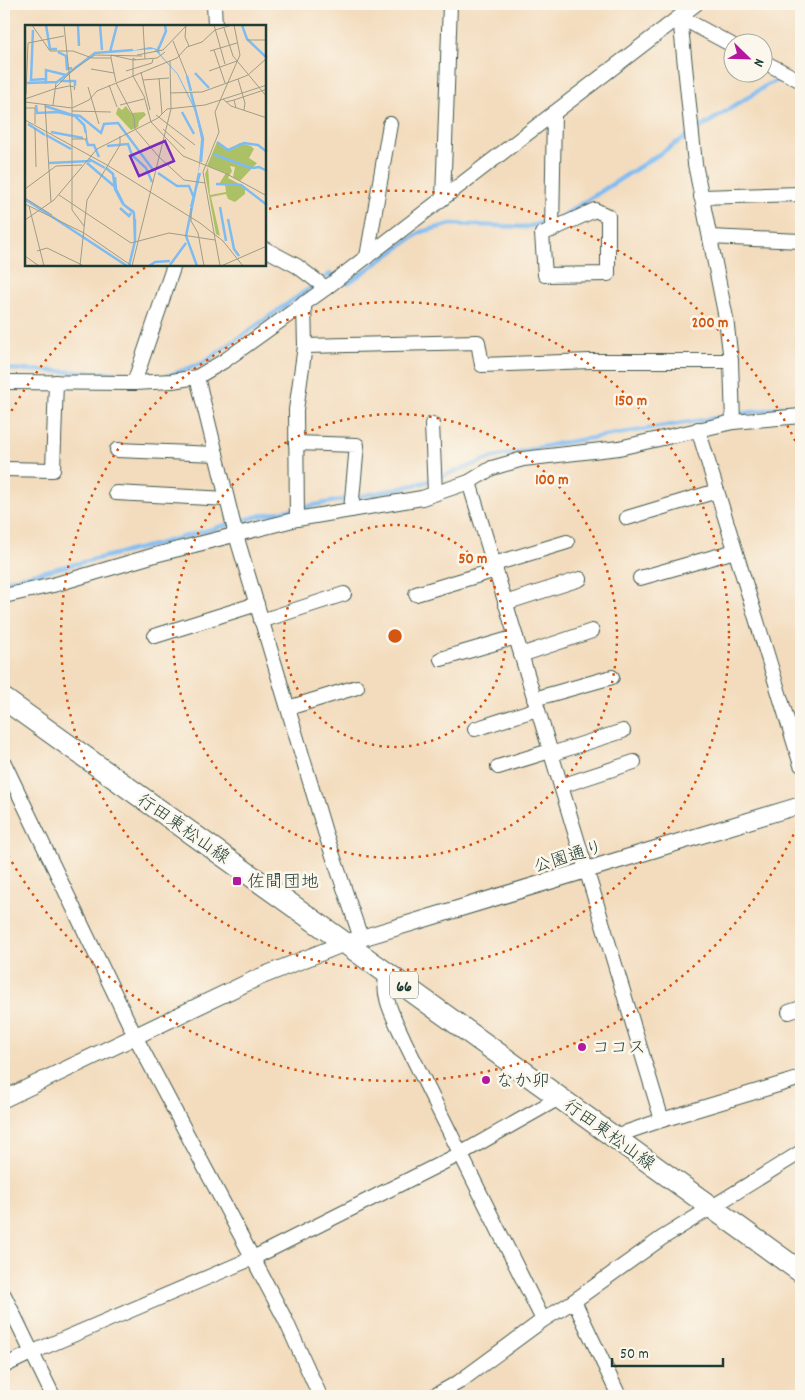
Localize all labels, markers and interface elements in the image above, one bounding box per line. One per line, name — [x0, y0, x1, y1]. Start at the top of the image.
inset map — [25, 25, 266, 266]
north arrow — [722, 32, 772, 82]
text: N — [748, 55, 769, 69]
text: 200 m — [692, 313, 728, 335]
text: 150 m — [615, 391, 647, 413]
text: 100 m — [535, 470, 569, 492]
text: 50 m — [459, 549, 487, 571]
centre of rings — [386, 627, 404, 645]
street label: 行田東松山線 — [131, 789, 234, 871]
street label: 公園通り — [531, 836, 607, 881]
place label: 佐間団地 — [247, 871, 319, 896]
marker: 佐間団地 — [231, 875, 243, 887]
road number: 66 — [390, 972, 418, 998]
place label: ココス — [592, 1037, 646, 1062]
marker: ココス — [576, 1041, 588, 1053]
place label: なか卯 — [496, 1070, 550, 1095]
marker: なか卯 — [480, 1074, 492, 1086]
street label: 行田東松山線 — [557, 1094, 660, 1178]
scale bar — [612, 1335, 724, 1367]
text: 50 m — [620, 1344, 649, 1366]

